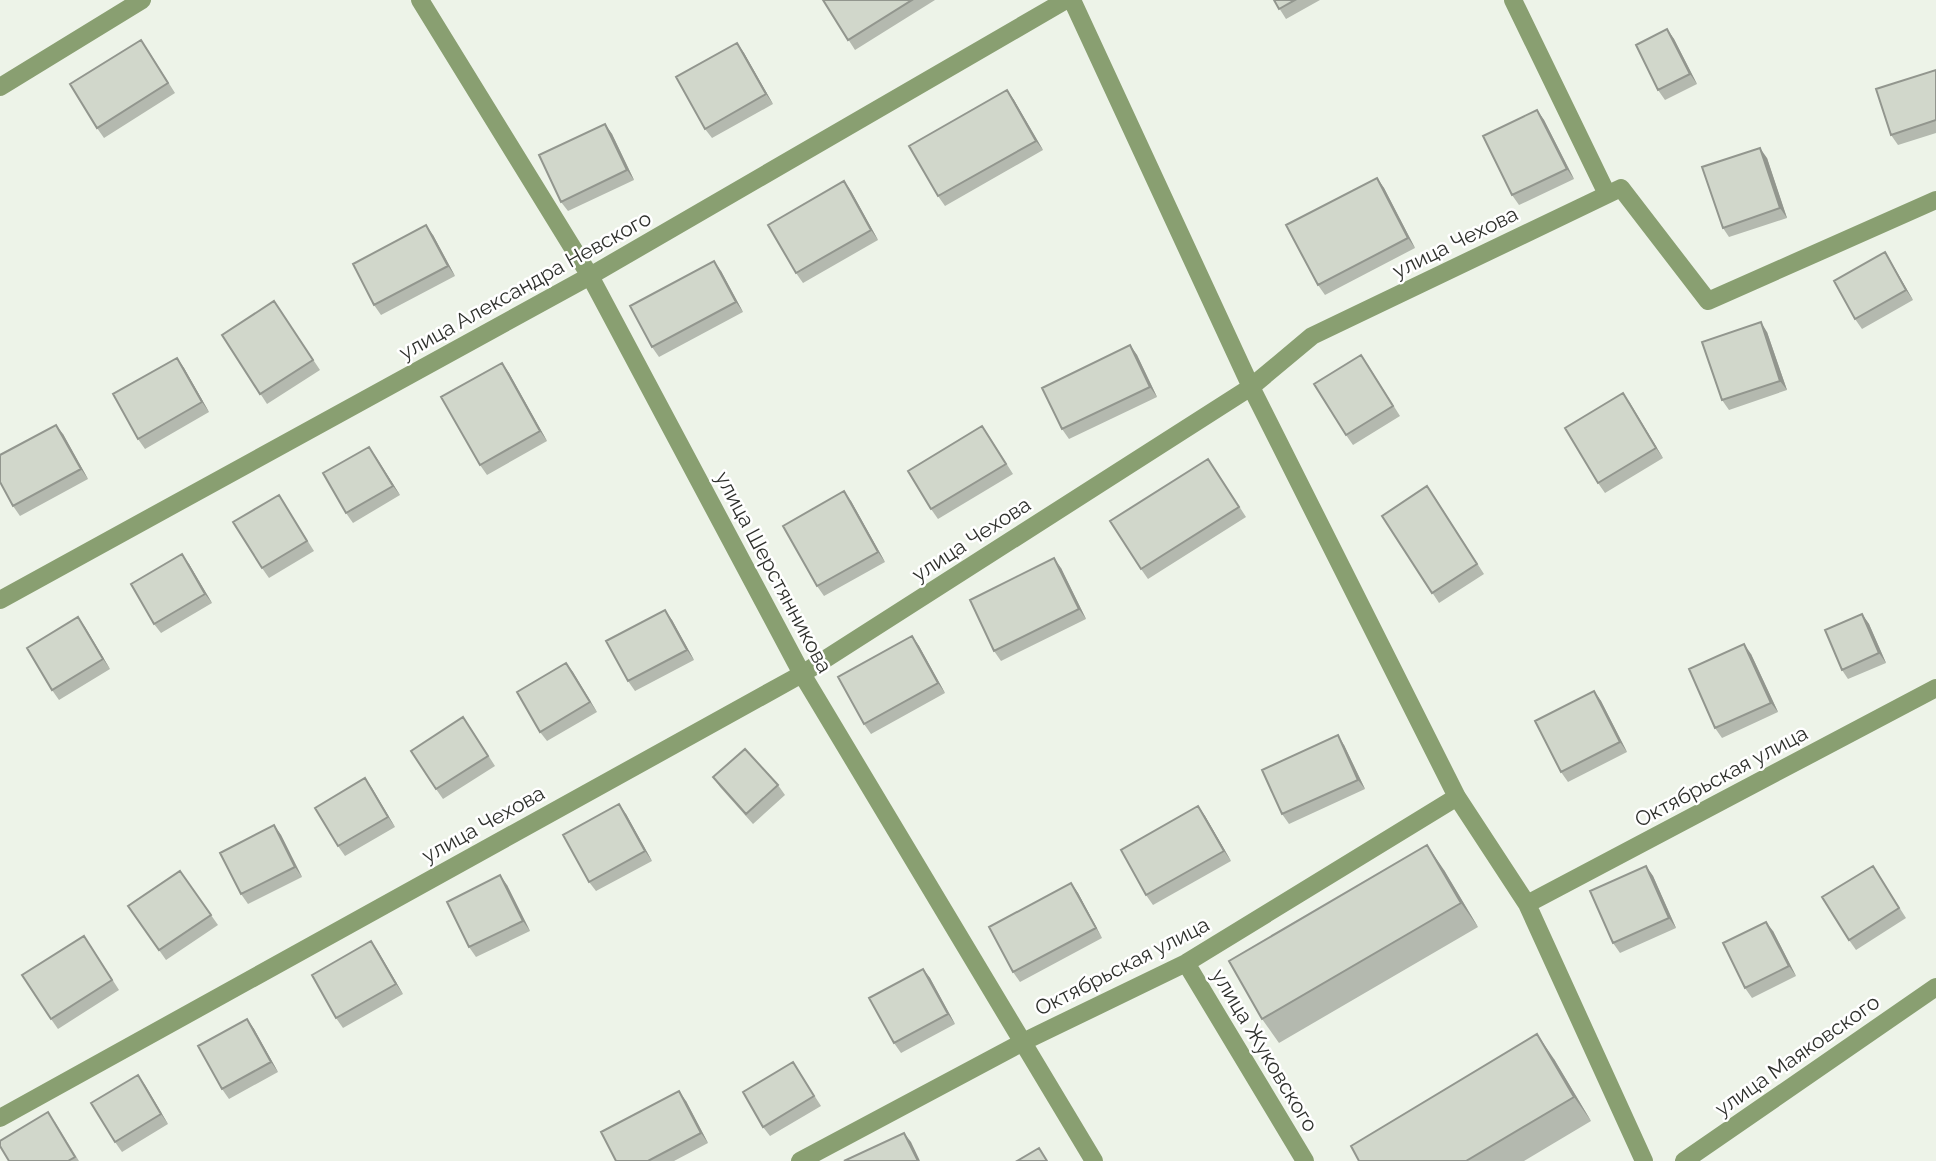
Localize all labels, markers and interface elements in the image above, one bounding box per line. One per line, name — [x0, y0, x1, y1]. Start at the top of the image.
street label: улица Чехова — [1388, 201, 1522, 283]
street label: улица Александра Невского — [395, 205, 655, 365]
street label: улица Шерстянникова — [710, 467, 838, 677]
street label: улица Чехова — [907, 491, 1035, 587]
street label: Октябрьская улица — [1630, 720, 1812, 832]
street label: улица Чехова — [417, 780, 549, 868]
street label: Октябрьская улица — [1031, 911, 1213, 1021]
street label: улица Жуковского — [1207, 964, 1323, 1136]
street label: улица Маяковского — [1710, 989, 1884, 1121]

